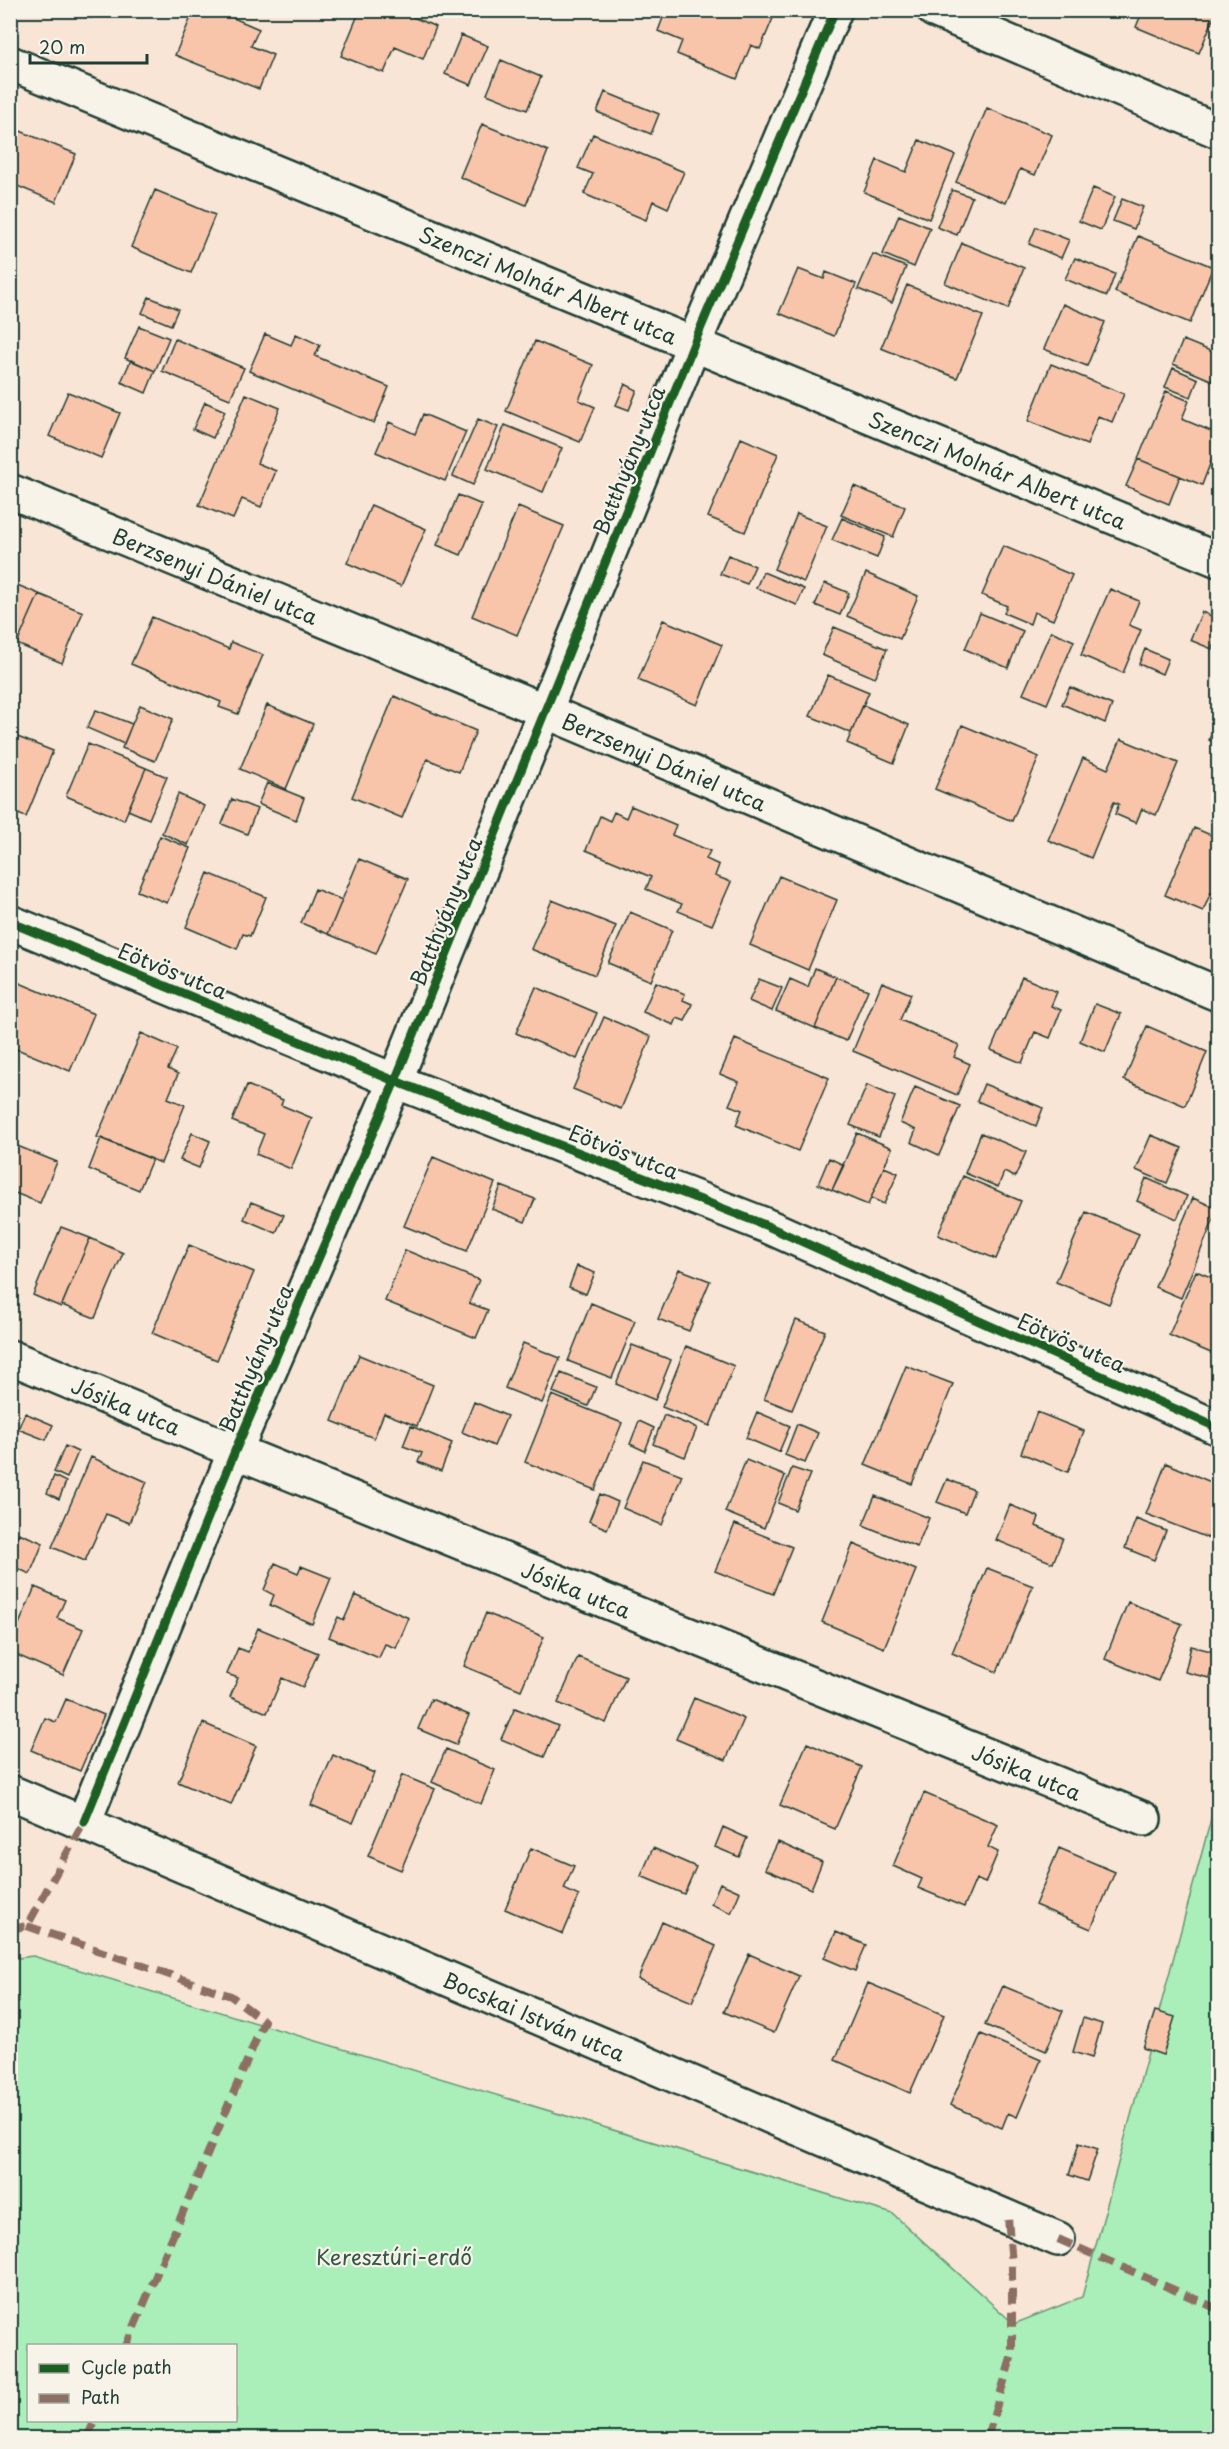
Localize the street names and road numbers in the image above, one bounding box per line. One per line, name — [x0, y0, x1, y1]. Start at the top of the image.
street label: Szenczi Molnár Albert utca — [414, 217, 682, 352]
street label: Batthyány utca — [584, 381, 672, 539]
street label: Szenczi Molnár Albert utca — [864, 402, 1131, 537]
street label: Berzsenyi Dániel utca — [108, 519, 323, 632]
street label: Berzsenyi Dániel utca — [557, 704, 772, 818]
street label: Batthyány utca — [401, 832, 489, 990]
street label: Eötvös utca — [114, 934, 232, 1006]
street label: Eötvös utca — [564, 1115, 684, 1187]
street label: Batthyány utca — [209, 1279, 301, 1437]
street label: Eötvös utca — [1013, 1304, 1131, 1380]
street label: Jósika utca — [67, 1369, 186, 1443]
street label: Jósika utca — [517, 1553, 636, 1626]
street label: Jósika utca — [967, 1735, 1086, 1808]
street label: Bocskai István utca — [438, 1963, 630, 2069]

